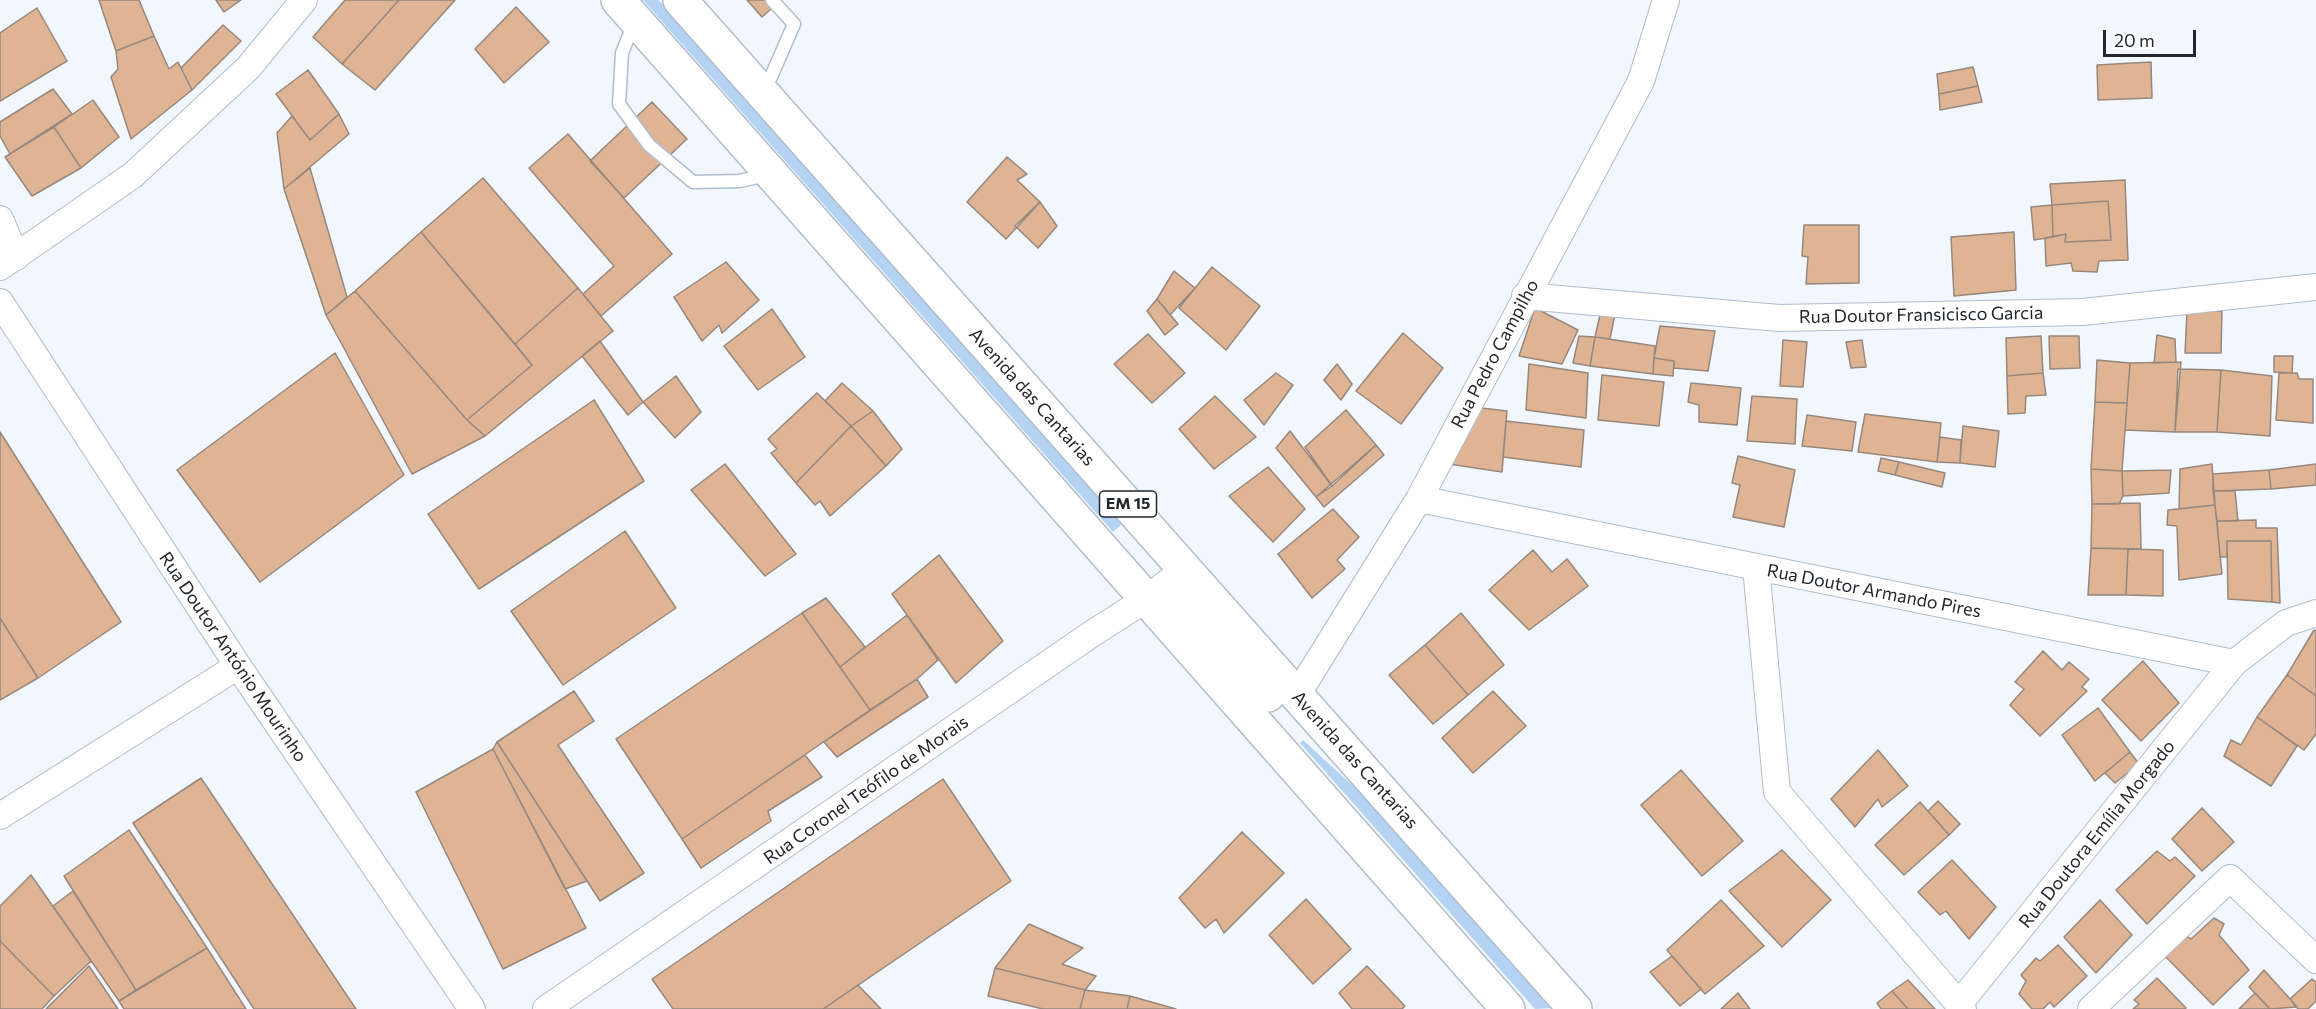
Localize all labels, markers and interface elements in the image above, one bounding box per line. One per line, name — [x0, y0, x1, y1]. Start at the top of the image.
scale bar — [2106, 18, 2199, 56]
text: 20 m — [2114, 29, 2155, 51]
street label: Rua Pedro Campilho — [1447, 276, 1543, 432]
street label: Rua Doutor Fransicisco Garcia — [1799, 302, 2043, 328]
street label: Avenida das Cantarias — [964, 324, 1100, 470]
road number: EM 15 — [1100, 491, 1156, 517]
street label: Rua Doutor António Mourinho — [155, 548, 311, 766]
street label: Rua Doutor Armando Pires — [1765, 560, 1983, 622]
street label: Avenida das Cantarias — [1287, 687, 1423, 833]
street label: Rua Coronel Teófilo de Morais — [760, 711, 972, 869]
street label: Rua Doutora Emília Morgado — [2015, 736, 2179, 932]

